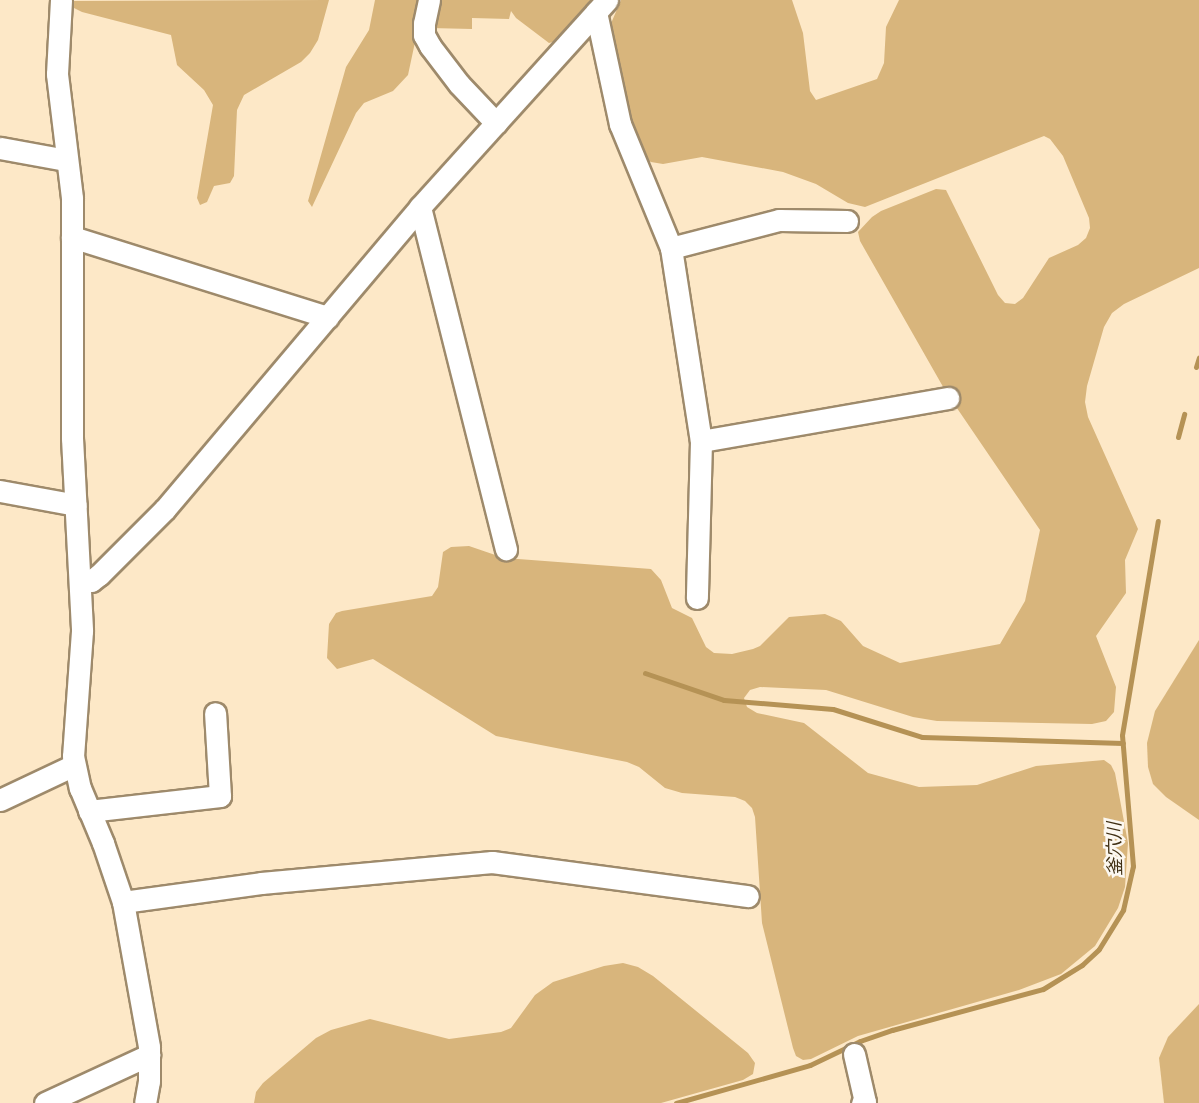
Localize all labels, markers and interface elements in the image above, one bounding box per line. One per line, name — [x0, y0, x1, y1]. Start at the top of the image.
water label: 釜穴川 — [1104, 822, 1126, 876]

